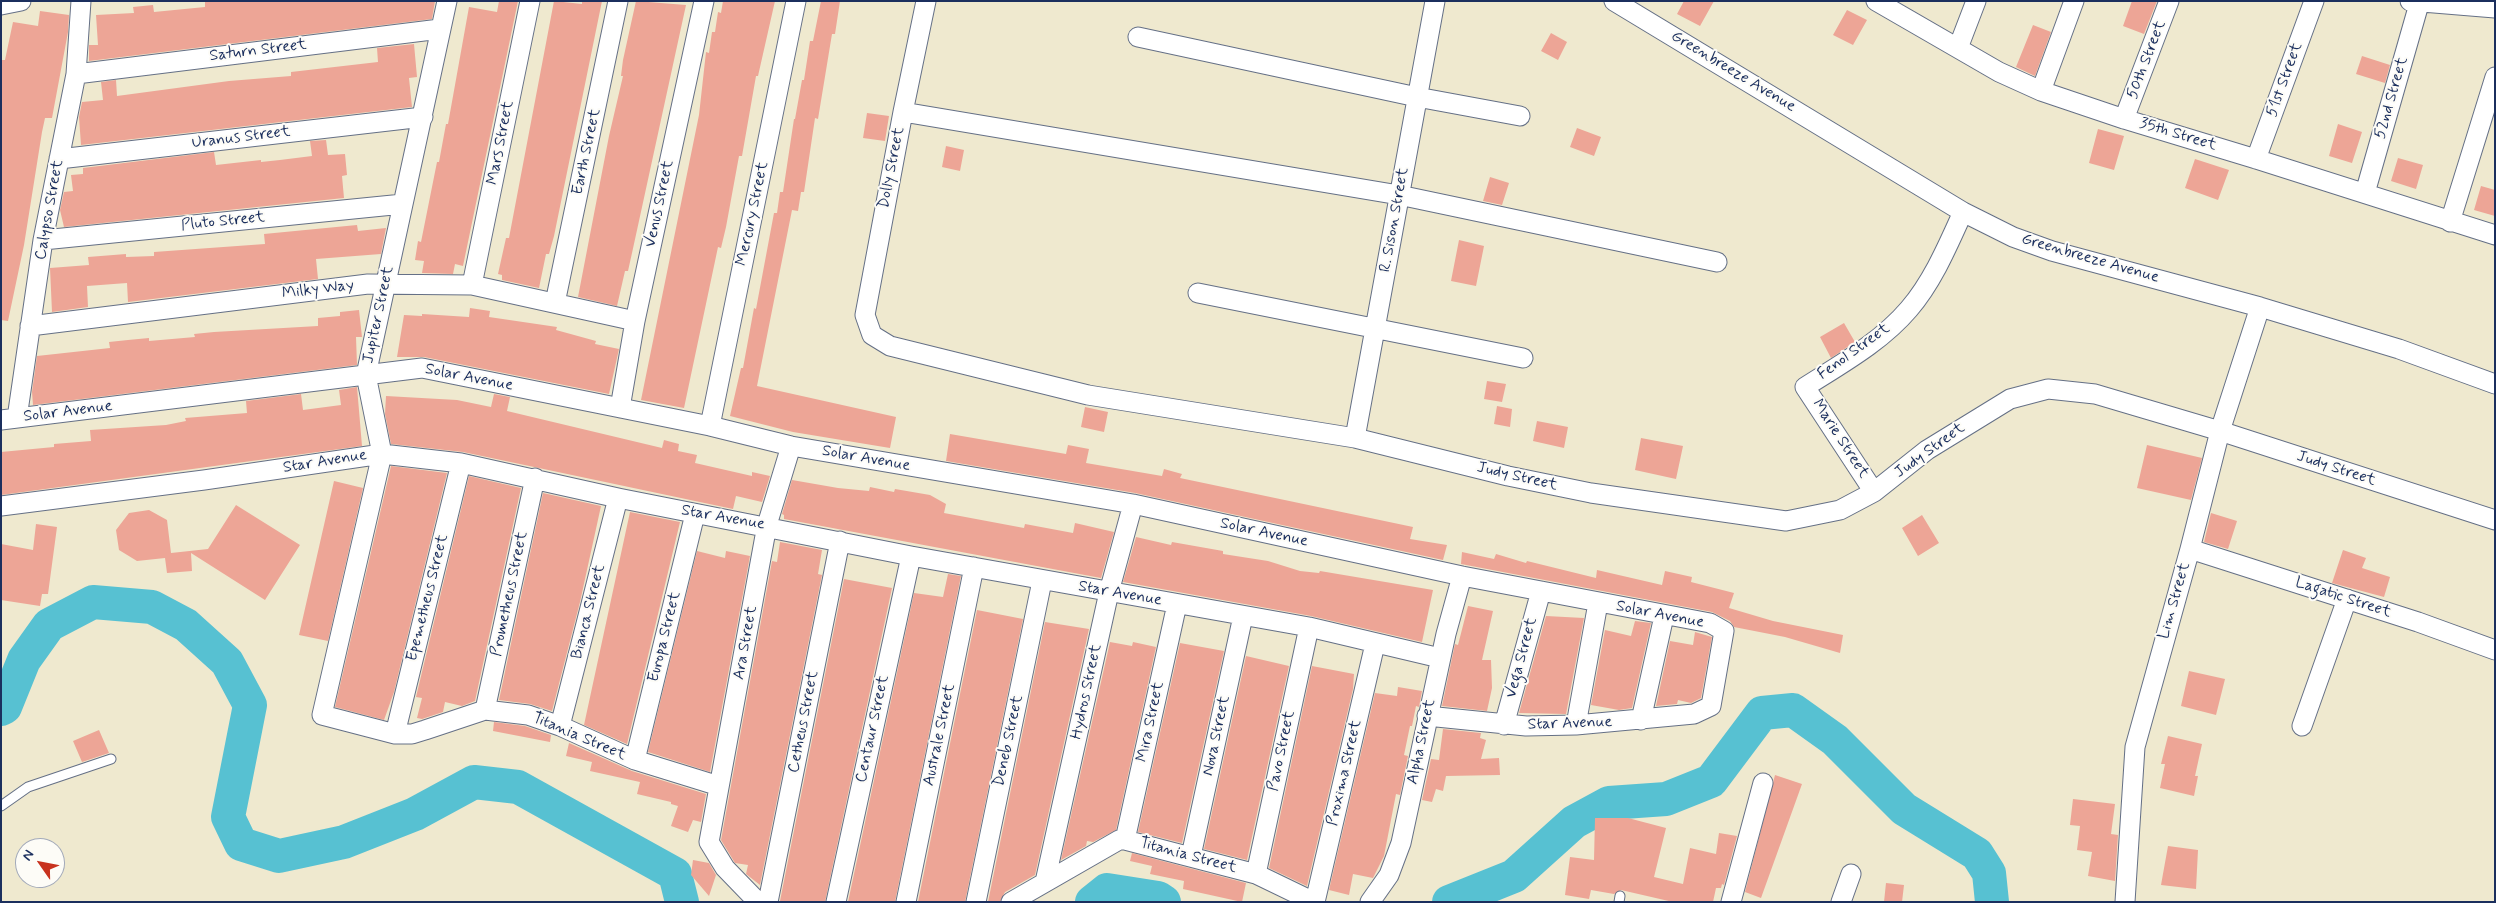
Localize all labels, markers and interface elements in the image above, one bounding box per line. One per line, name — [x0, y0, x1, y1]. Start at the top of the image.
street label: 50th Street — [2123, 18, 2171, 102]
street label: Greenbreeze Avenue — [1667, 27, 1799, 117]
street label: Saturn Street — [208, 36, 308, 66]
street label: 51st Street — [2263, 40, 2307, 120]
street label: 52nd Street — [2371, 55, 2413, 141]
street label: Mars Street — [483, 99, 519, 187]
street label: Earth Street — [569, 107, 605, 197]
street label: 35th Street — [2137, 114, 2219, 156]
street label: Uranus Street — [191, 122, 291, 154]
street label: Dolly Street — [875, 126, 909, 210]
street label: Calypso Street — [32, 158, 68, 262]
street label: Venus Street — [641, 159, 679, 249]
street label: Mercury Street — [733, 160, 773, 268]
street label: R. Sison Street — [1376, 166, 1414, 274]
street label: Pluto Street — [180, 208, 266, 236]
street label: Greenbreeze Avenue — [2019, 230, 2161, 288]
street label: Jupiter Street — [359, 265, 399, 365]
street label: Milky Way — [281, 276, 355, 304]
street label: Fenol Street — [1814, 319, 1894, 385]
street label: Solar Avenue — [423, 360, 515, 396]
street label: Marie Street — [1807, 396, 1873, 482]
street label: Solar Avenue — [22, 397, 114, 427]
street label: Judy Street — [1891, 419, 1969, 483]
street label: Solar Avenue — [820, 442, 912, 476]
street label: Star Avenue — [282, 446, 368, 478]
street label: Judy Street — [2294, 447, 2378, 491]
street label: Judy Street — [1475, 458, 1559, 496]
street label: Star Avenue — [680, 501, 766, 535]
street label: Solar Avenue — [1218, 514, 1310, 552]
street label: Prometheus Street — [487, 530, 533, 658]
street label: Epemetheus Street — [403, 533, 453, 663]
street label: Lim Street — [2155, 560, 2195, 642]
street label: Bianca Street — [568, 563, 610, 661]
street label: Lagatic Street — [2293, 573, 2393, 623]
street label: Star Avenue — [1077, 577, 1163, 611]
street label: Europa Street — [644, 590, 686, 684]
street label: Solar Avenue — [1614, 597, 1706, 633]
street label: Ara Street — [730, 605, 762, 681]
street label: Vega Street — [1502, 616, 1542, 700]
street label: Hydros Street — [1068, 643, 1106, 741]
street label: Cetheus Street — [785, 669, 823, 775]
street label: Centaur Street — [852, 674, 894, 784]
street label: Mira Street — [1133, 680, 1169, 764]
street label: Australe Street — [920, 682, 960, 788]
street label: Deneb Street — [990, 693, 1028, 789]
street label: Nova Street — [1199, 694, 1235, 778]
street label: Alpha Street — [1404, 698, 1440, 786]
street label: Titania Street — [529, 709, 629, 765]
street label: Pavo Street — [1264, 709, 1300, 793]
street label: Star Avenue — [1527, 713, 1613, 735]
street label: Proxima Street — [1323, 718, 1367, 828]
street label: Titania Street — [1137, 834, 1239, 878]
north arrow — [15, 838, 65, 888]
text: N — [18, 847, 38, 864]

